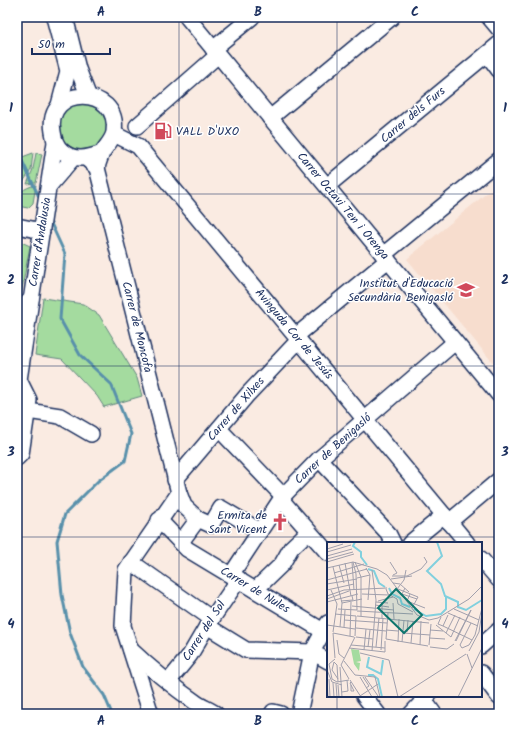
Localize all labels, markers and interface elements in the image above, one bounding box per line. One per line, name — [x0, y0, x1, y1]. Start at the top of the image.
text: A — [97, 2, 105, 23]
text: B — [254, 2, 262, 23]
text: C — [411, 2, 419, 23]
scale bar — [32, 30, 110, 56]
text: 50 m — [38, 35, 65, 54]
street label: Carrer dels Furs — [376, 82, 450, 148]
text: 1 — [9, 98, 13, 119]
text: 1 — [503, 98, 507, 119]
fuel station icon: VALL D'UXO — [153, 121, 173, 141]
place label: VALL D'UXO — [176, 122, 240, 141]
street label: Carrer Octavi Ten i Orenga — [292, 148, 394, 264]
street label: Carrer d'Andalusia — [24, 196, 57, 288]
text: 2 — [7, 270, 15, 291]
text: 2 — [501, 270, 509, 291]
place label: Institut d'Educació Secundària Benigasló — [348, 274, 454, 307]
street label: Carrer de Moncofa — [116, 279, 158, 375]
school or university icon: Institut d'Educació Secundària Benigasló — [456, 280, 476, 300]
street label: Avinguda Cor de Jesús — [250, 284, 338, 384]
street label: Carrer de Xilxes — [203, 373, 269, 445]
street label: Carrer de Benigasló — [290, 409, 376, 489]
text: 3 — [6, 442, 15, 463]
text: 3 — [500, 442, 509, 463]
place label: Ermita de Sant Vicent — [208, 506, 268, 539]
church icon: Ermita de Sant Vicent — [270, 512, 290, 532]
inset map — [327, 542, 482, 697]
street label: Carrer de Nules — [216, 562, 294, 618]
street label: Carrer del Sol — [177, 597, 231, 665]
text: 4 — [7, 614, 15, 635]
text: 4 — [501, 614, 509, 635]
text: A — [97, 711, 105, 731]
text: B — [254, 711, 262, 731]
text: C — [411, 711, 419, 731]

